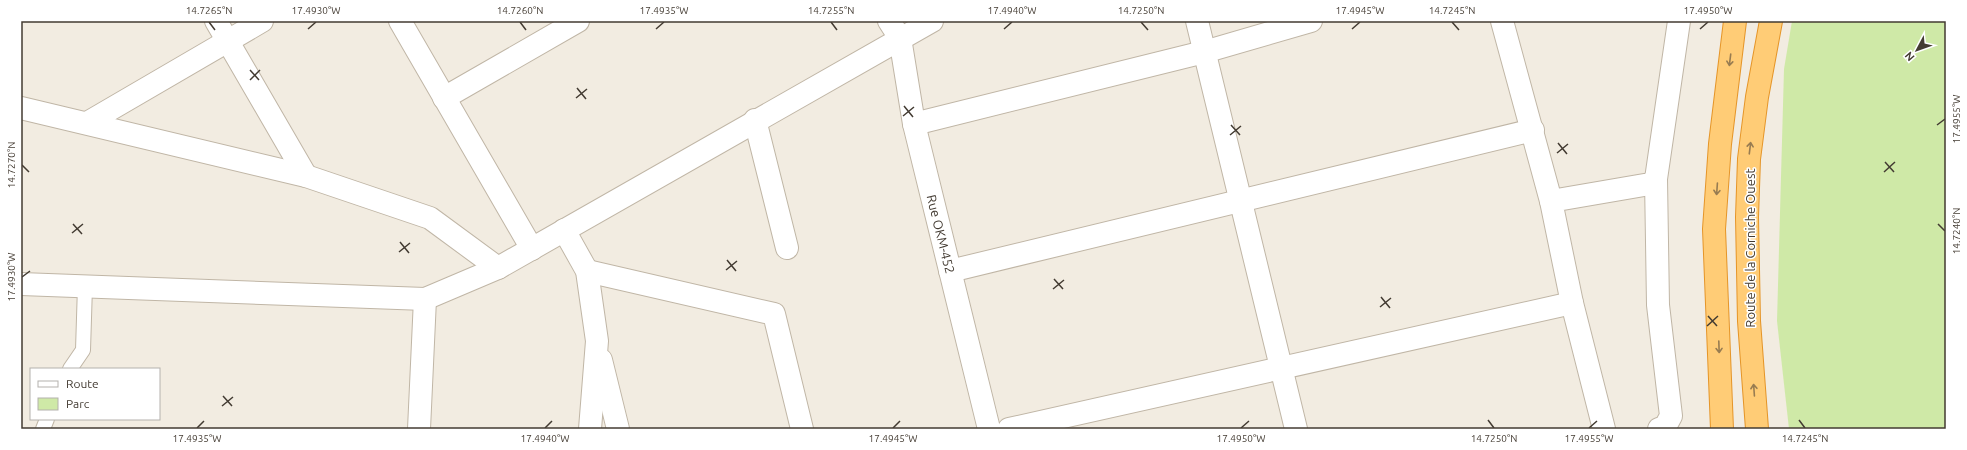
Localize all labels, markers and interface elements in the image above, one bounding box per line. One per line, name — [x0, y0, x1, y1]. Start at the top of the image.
text: 14.7265°N — [186, 5, 232, 16]
text: 17.4930°W — [292, 5, 340, 16]
text: 14.7260°N — [497, 5, 543, 16]
text: 17.4935°W — [640, 5, 688, 16]
text: 14.7255°N — [808, 5, 854, 16]
text: 17.4940°W — [988, 5, 1036, 16]
text: 14.7250°N — [1118, 5, 1164, 16]
text: 17.4945°W — [1336, 5, 1384, 16]
text: 14.7245°N — [1429, 5, 1475, 16]
text: 17.4950°W — [1684, 5, 1732, 16]
north arrow — [1897, 30, 1937, 70]
text: N — [1902, 50, 1917, 64]
one-way arrow — [1726, 53, 1734, 66]
text: 17.4955°W — [1951, 95, 1962, 143]
text: 14.7270°N — [6, 142, 17, 188]
one-way arrow — [1747, 142, 1754, 155]
street label: Route de la Corniche Ouest — [1743, 168, 1757, 328]
one-way arrow — [1713, 182, 1720, 195]
street label: Rue OKM-452 — [924, 193, 958, 275]
text: 14.7240°N — [1951, 208, 1962, 254]
text: 17.4930°W — [6, 253, 17, 301]
one-way arrow — [1715, 340, 1723, 353]
legend — [30, 368, 160, 420]
text: Route — [66, 377, 99, 390]
one-way arrow — [1751, 384, 1758, 397]
text: Parc — [66, 397, 90, 410]
text: 17.4935°W — [173, 433, 221, 444]
text: 17.4940°W — [521, 433, 569, 444]
text: 17.4945°W — [869, 433, 917, 444]
text: 17.4950°W — [1217, 433, 1265, 444]
text: 14.7250°N — [1471, 433, 1517, 444]
text: 17.4955°W — [1565, 433, 1613, 444]
text: 14.7245°N — [1782, 433, 1828, 444]

